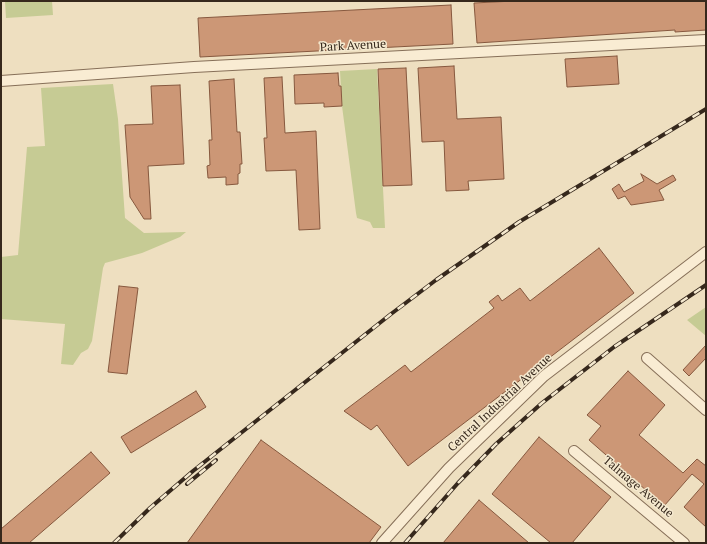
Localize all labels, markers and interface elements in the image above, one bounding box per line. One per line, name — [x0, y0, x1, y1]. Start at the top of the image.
street label: Park Avenue — [320, 37, 386, 55]
street label: Central Industrial Avenue — [445, 351, 555, 455]
street label: Talmage Avenue — [600, 453, 676, 521]

